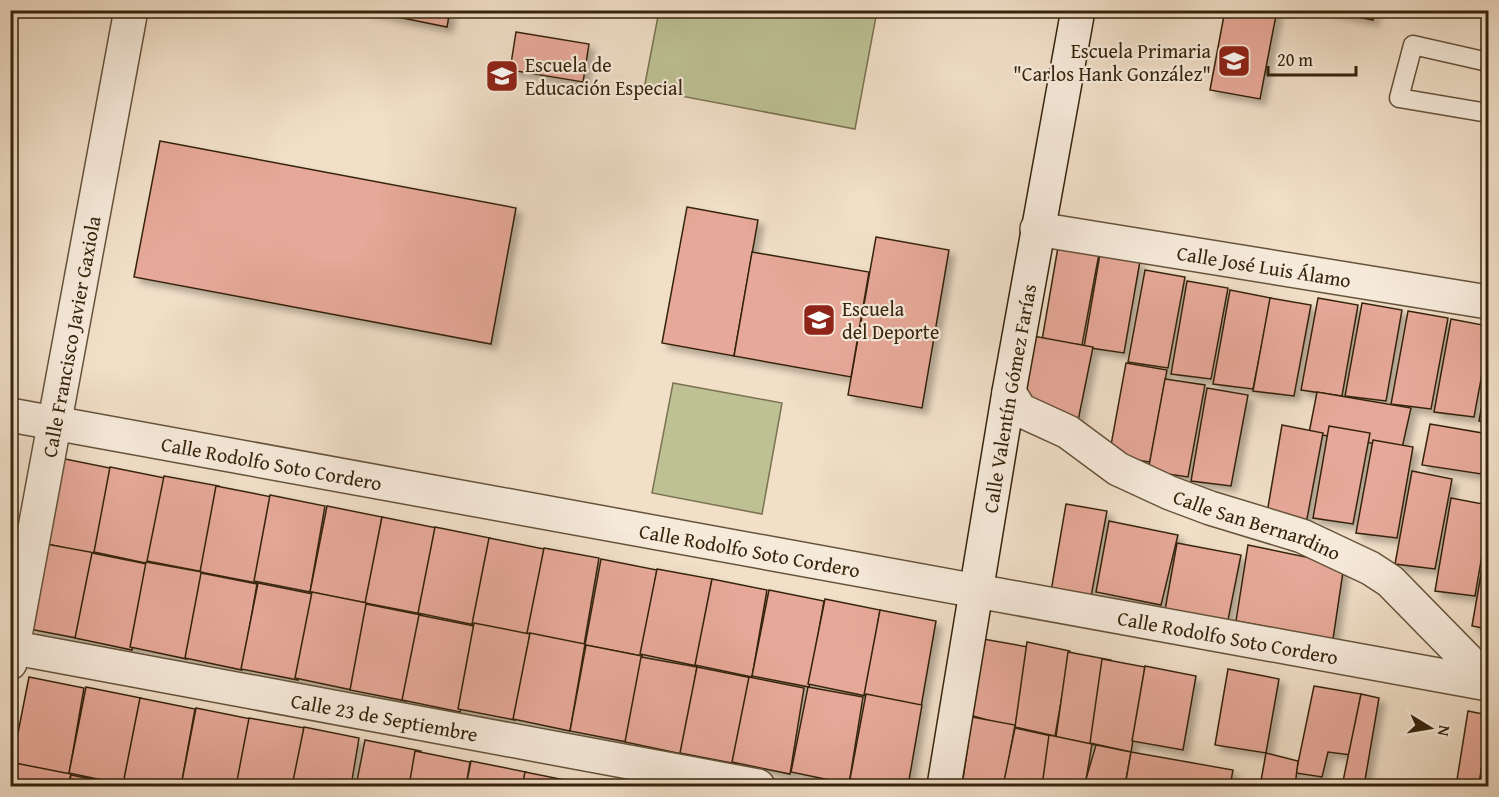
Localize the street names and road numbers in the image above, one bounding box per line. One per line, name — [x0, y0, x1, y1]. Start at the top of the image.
street label: Calle Francisco Javier Gaxiola — [34, 213, 107, 460]
street label: Calle José Luis Álamo — [1175, 237, 1353, 294]
street label: Calle Valentín Gómez Farías — [975, 281, 1043, 515]
street label: Calle Rodolfo Soto Cordero — [159, 428, 384, 497]
street label: Calle San Bernardino — [1169, 481, 1346, 567]
street label: Calle Rodolfo Soto Cordero — [637, 515, 863, 584]
street label: Calle Rodolfo Soto Cordero — [1115, 602, 1341, 671]
street label: Calle 23 de Septiembre — [289, 685, 480, 748]

